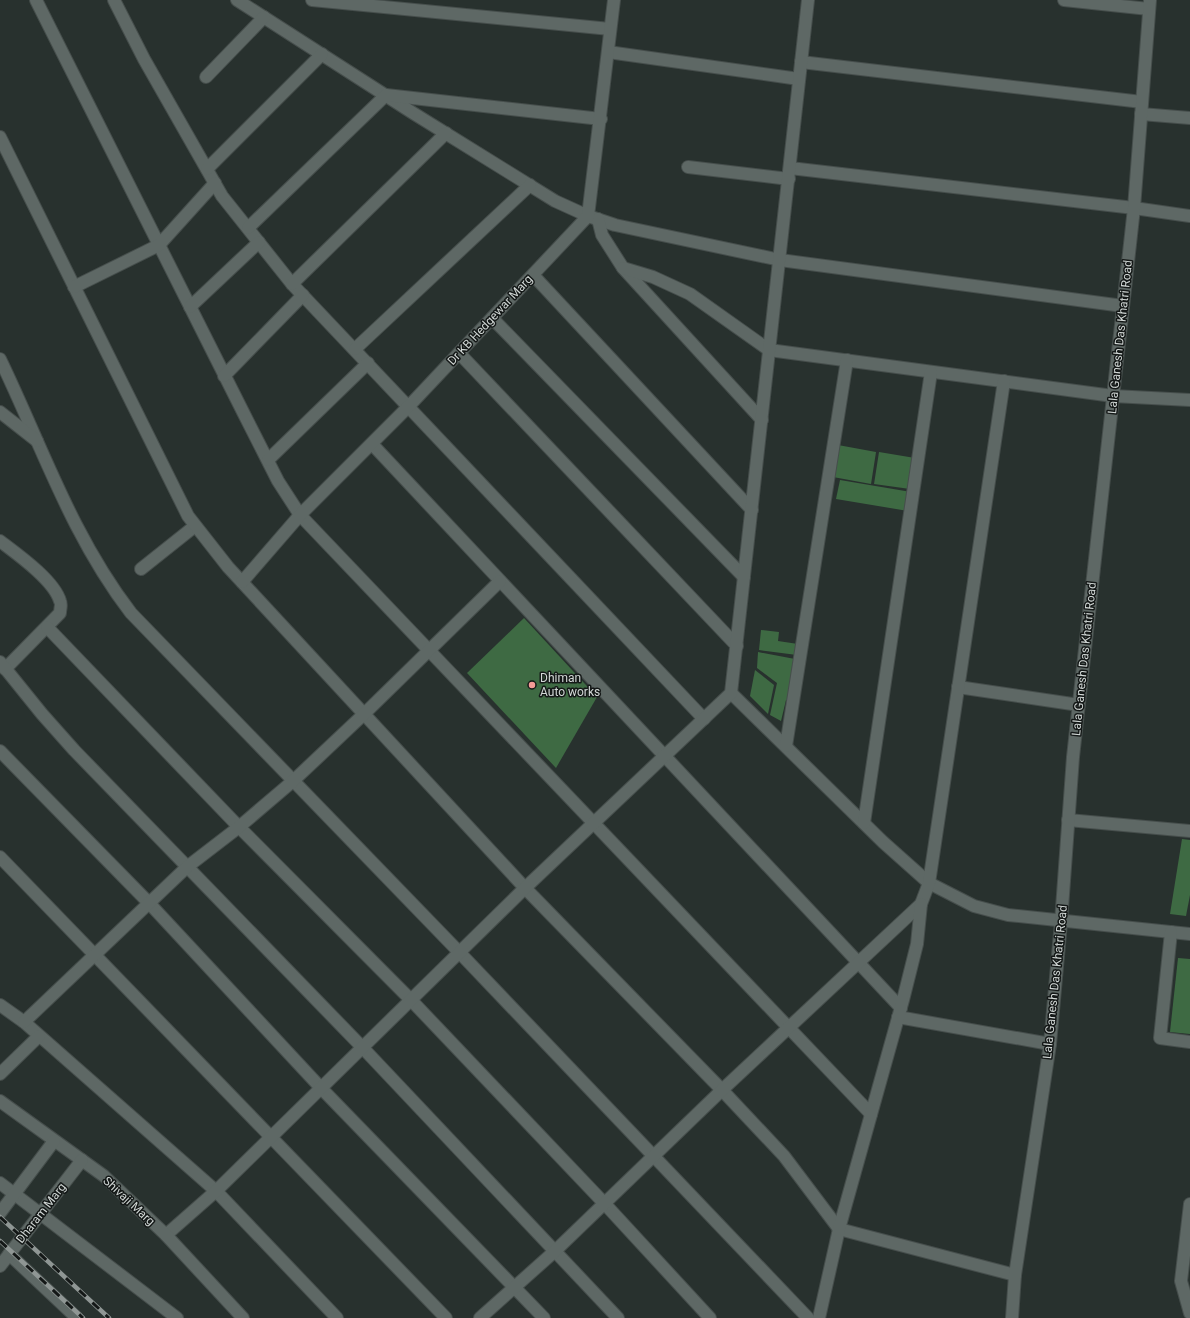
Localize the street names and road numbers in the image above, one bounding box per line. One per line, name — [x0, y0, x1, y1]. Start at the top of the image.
street label: Lala Ganesh Das Khatri Road — [1105, 259, 1135, 415]
street label: Dr KB Hedgewar Marg — [445, 272, 535, 368]
street label: Lala Ganesh Das Khatri Road — [1069, 581, 1099, 737]
street label: Lala Ganesh Das Khatri Road — [1040, 904, 1070, 1060]
street label: Shivaji Marg — [100, 1174, 158, 1228]
street label: Dharam Marg — [13, 1180, 69, 1246]

